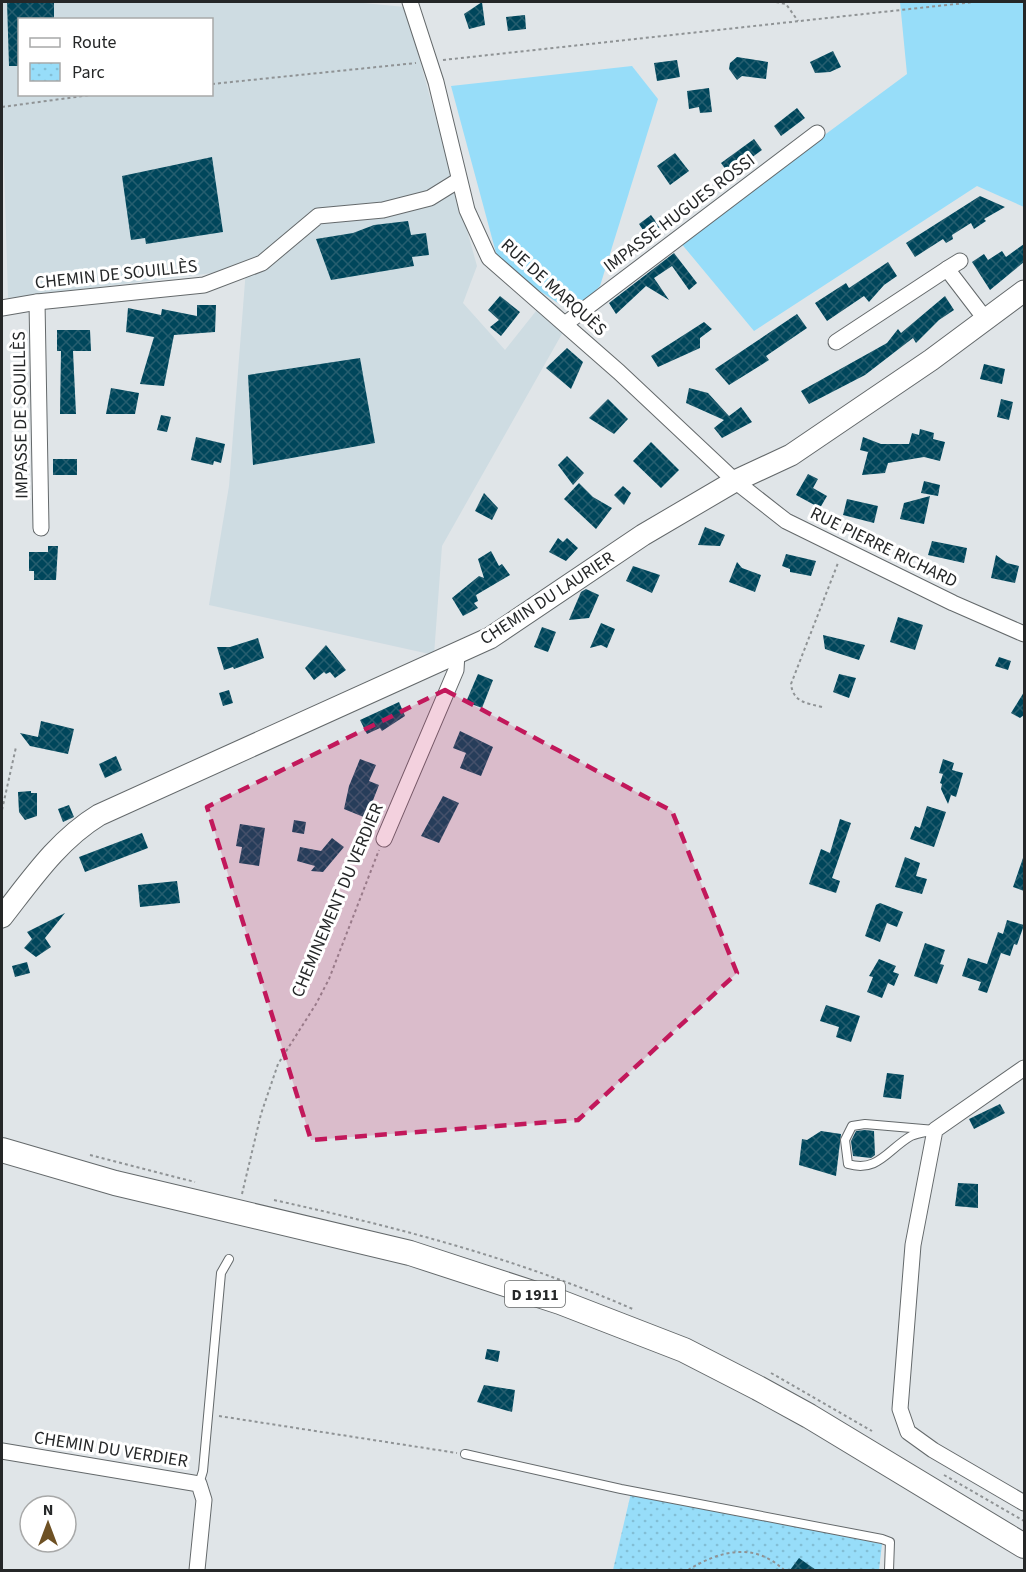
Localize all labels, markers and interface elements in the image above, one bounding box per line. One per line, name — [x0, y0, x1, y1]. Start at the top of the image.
legend — [18, 18, 213, 96]
text: Route — [72, 30, 116, 55]
text: Parc — [72, 60, 105, 85]
street label: IMPASSE HUGUES ROSSI — [598, 148, 760, 279]
street label: RUE DE MARQUÈS — [495, 233, 612, 342]
street label: CHEMIN DE SOUILLÈS — [34, 254, 199, 295]
street label: IMPASSE DE SOUILLÈS — [7, 331, 34, 499]
street label: RUE PIERRE RICHARD — [806, 501, 962, 594]
street label: CHEMIN DU LAURIER — [475, 546, 619, 651]
street label: CHEMINEMENT DU VERDIER — [285, 799, 390, 1001]
road number: D 1911 — [505, 1281, 565, 1307]
street label: CHEMIN DU VERDIER — [32, 1425, 190, 1474]
north arrow — [18, 1494, 78, 1554]
text: N — [43, 1499, 53, 1521]

